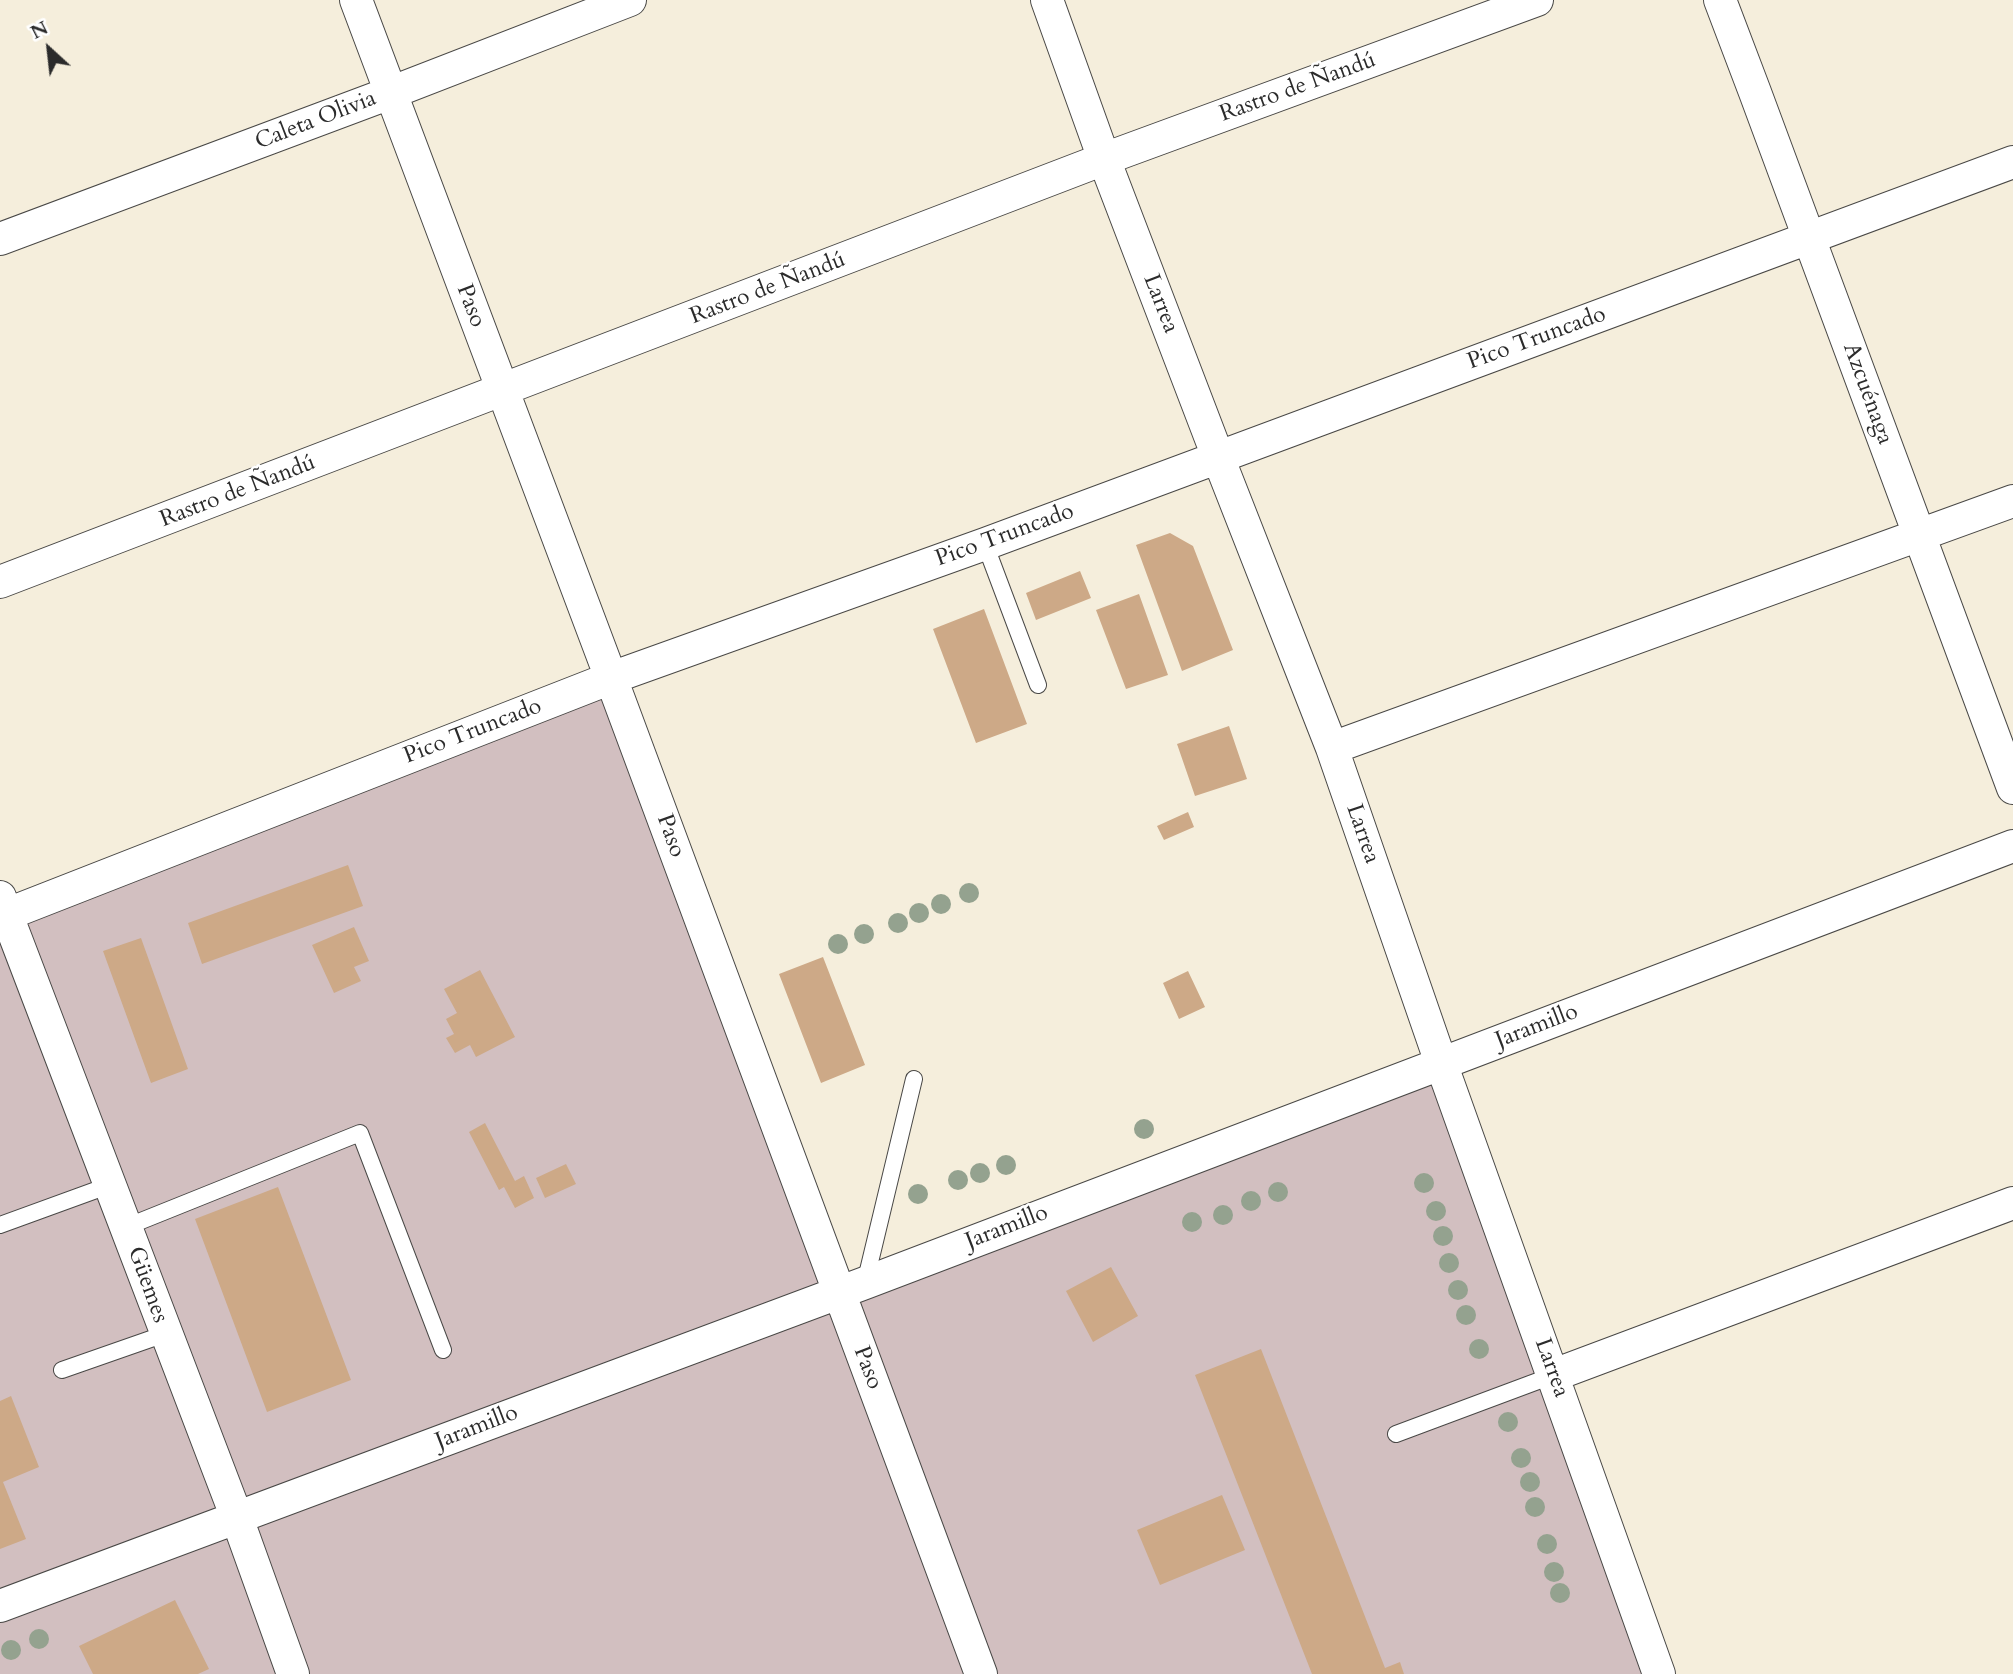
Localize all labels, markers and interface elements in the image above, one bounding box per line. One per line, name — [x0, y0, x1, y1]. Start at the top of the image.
north arrow — [14, 14, 84, 84]
text: N — [26, 15, 53, 46]
street label: Rastro de Ñandú — [1216, 47, 1380, 129]
street label: Caleta Olivia — [252, 85, 380, 157]
street label: Rastro de Ñandú — [686, 247, 850, 331]
street label: Larrea — [1136, 271, 1184, 337]
street label: Paso — [449, 281, 491, 331]
street label: Pico Truncado — [1464, 301, 1610, 377]
street label: Azcuénaga — [1836, 339, 1898, 449]
street label: Rastro de Ñandú — [156, 450, 320, 534]
street label: Pico Truncado — [932, 498, 1078, 574]
street label: Pico Truncado — [400, 693, 546, 771]
street label: Larrea — [1339, 801, 1385, 867]
street label: Paso — [650, 811, 690, 861]
street label: Jaramillo — [1492, 999, 1582, 1055]
street label: Jaramillo — [962, 1200, 1052, 1256]
street label: Güemes — [121, 1243, 173, 1327]
street label: Larrea — [1528, 1335, 1574, 1401]
street label: Paso — [846, 1343, 888, 1393]
street label: Jaramillo — [432, 1400, 522, 1456]

